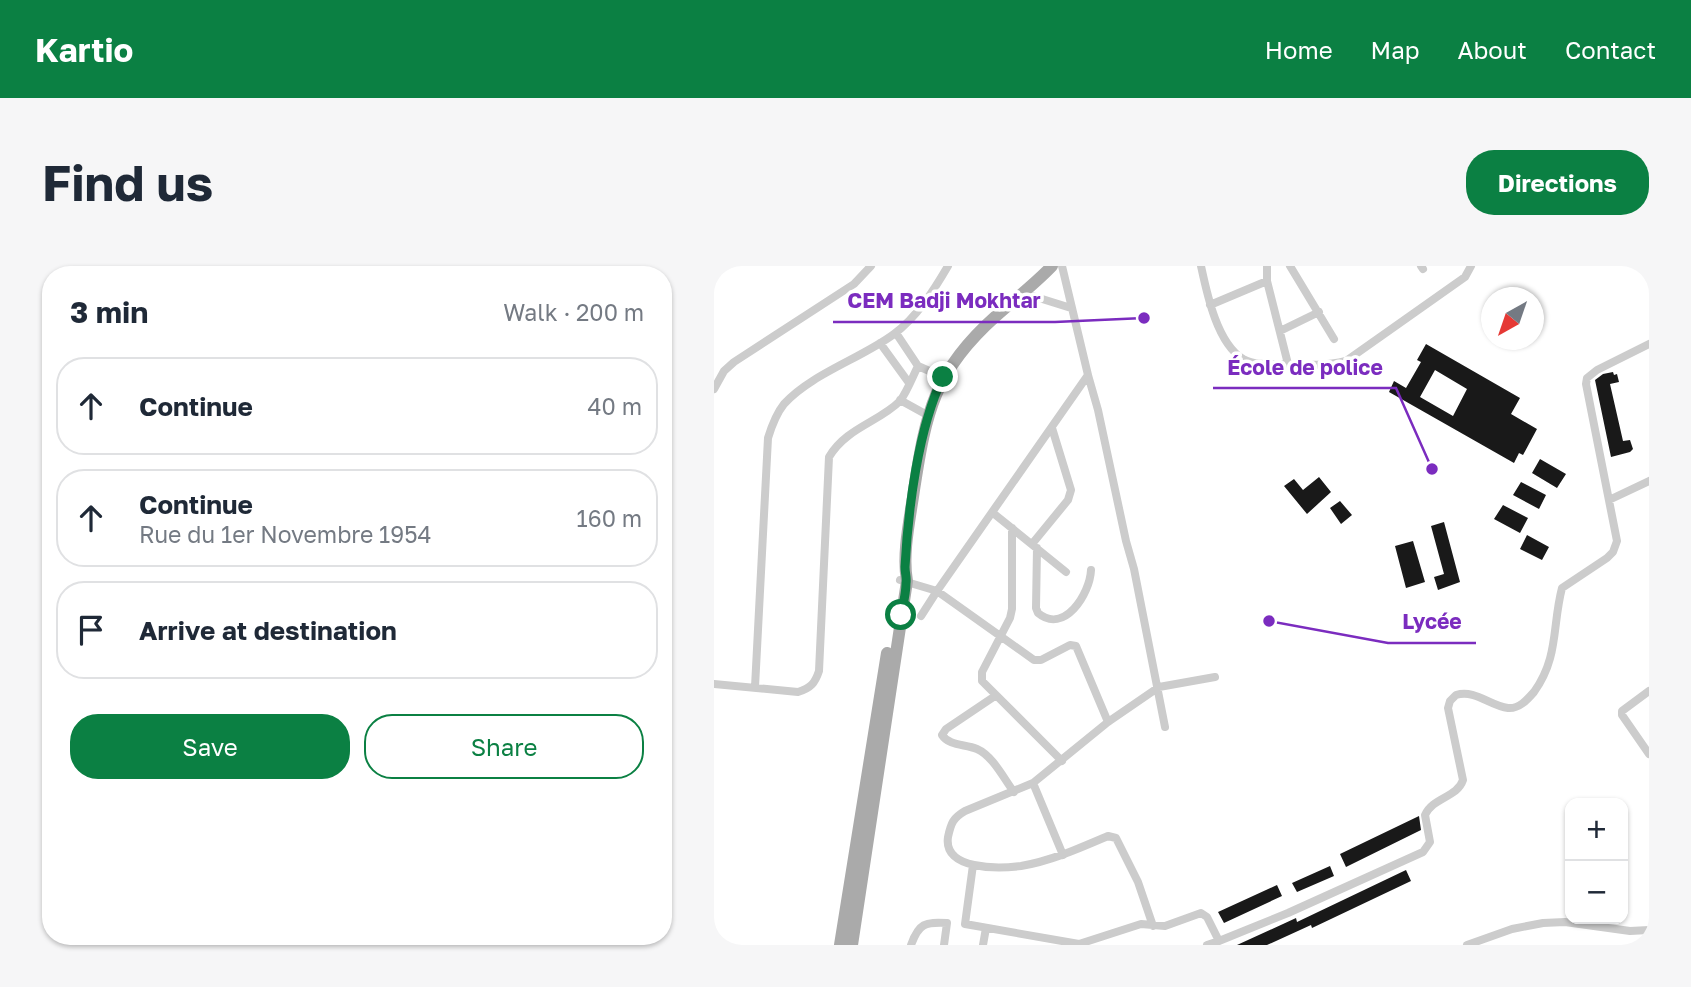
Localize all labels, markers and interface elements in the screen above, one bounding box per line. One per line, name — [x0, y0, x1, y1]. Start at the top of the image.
text: Kartio — [35, 30, 133, 69]
text: Home — [1265, 35, 1333, 64]
text: Map — [1371, 35, 1420, 64]
text: About — [1458, 35, 1527, 64]
text: Contact — [1565, 35, 1656, 64]
button: Directions — [1466, 150, 1649, 215]
text: Find us — [42, 153, 213, 212]
callout: CEM Badji Mokhtar — [833, 280, 1055, 322]
text: CEM Badji Mokhtar — [847, 287, 1041, 313]
north arrow — [1481, 287, 1544, 350]
text: 3 min — [70, 294, 148, 330]
text: Walk · 200 m — [503, 298, 644, 326]
callout: École de police — [1213, 346, 1396, 388]
text: École de police — [1227, 354, 1383, 380]
route end — [927, 361, 958, 392]
icon: ahead — [72, 387, 110, 425]
text: Continue — [139, 391, 253, 422]
text: 40 m — [588, 392, 642, 420]
text: Continue — [139, 489, 253, 520]
icon: ahead — [72, 499, 110, 537]
text: 160 m — [577, 504, 642, 532]
text: Rue du 1er Novembre 1954 — [139, 520, 432, 548]
route start — [885, 599, 916, 630]
callout: Lycée — [1388, 601, 1476, 643]
text: Lycée — [1402, 608, 1462, 634]
icon: arrive — [72, 611, 110, 649]
text: Arrive at destination — [139, 615, 397, 646]
button: Save — [70, 714, 350, 779]
button: Share — [364, 714, 644, 779]
map controls — [1565, 798, 1628, 924]
button: + — [1565, 798, 1628, 861]
button: − — [1565, 861, 1628, 924]

